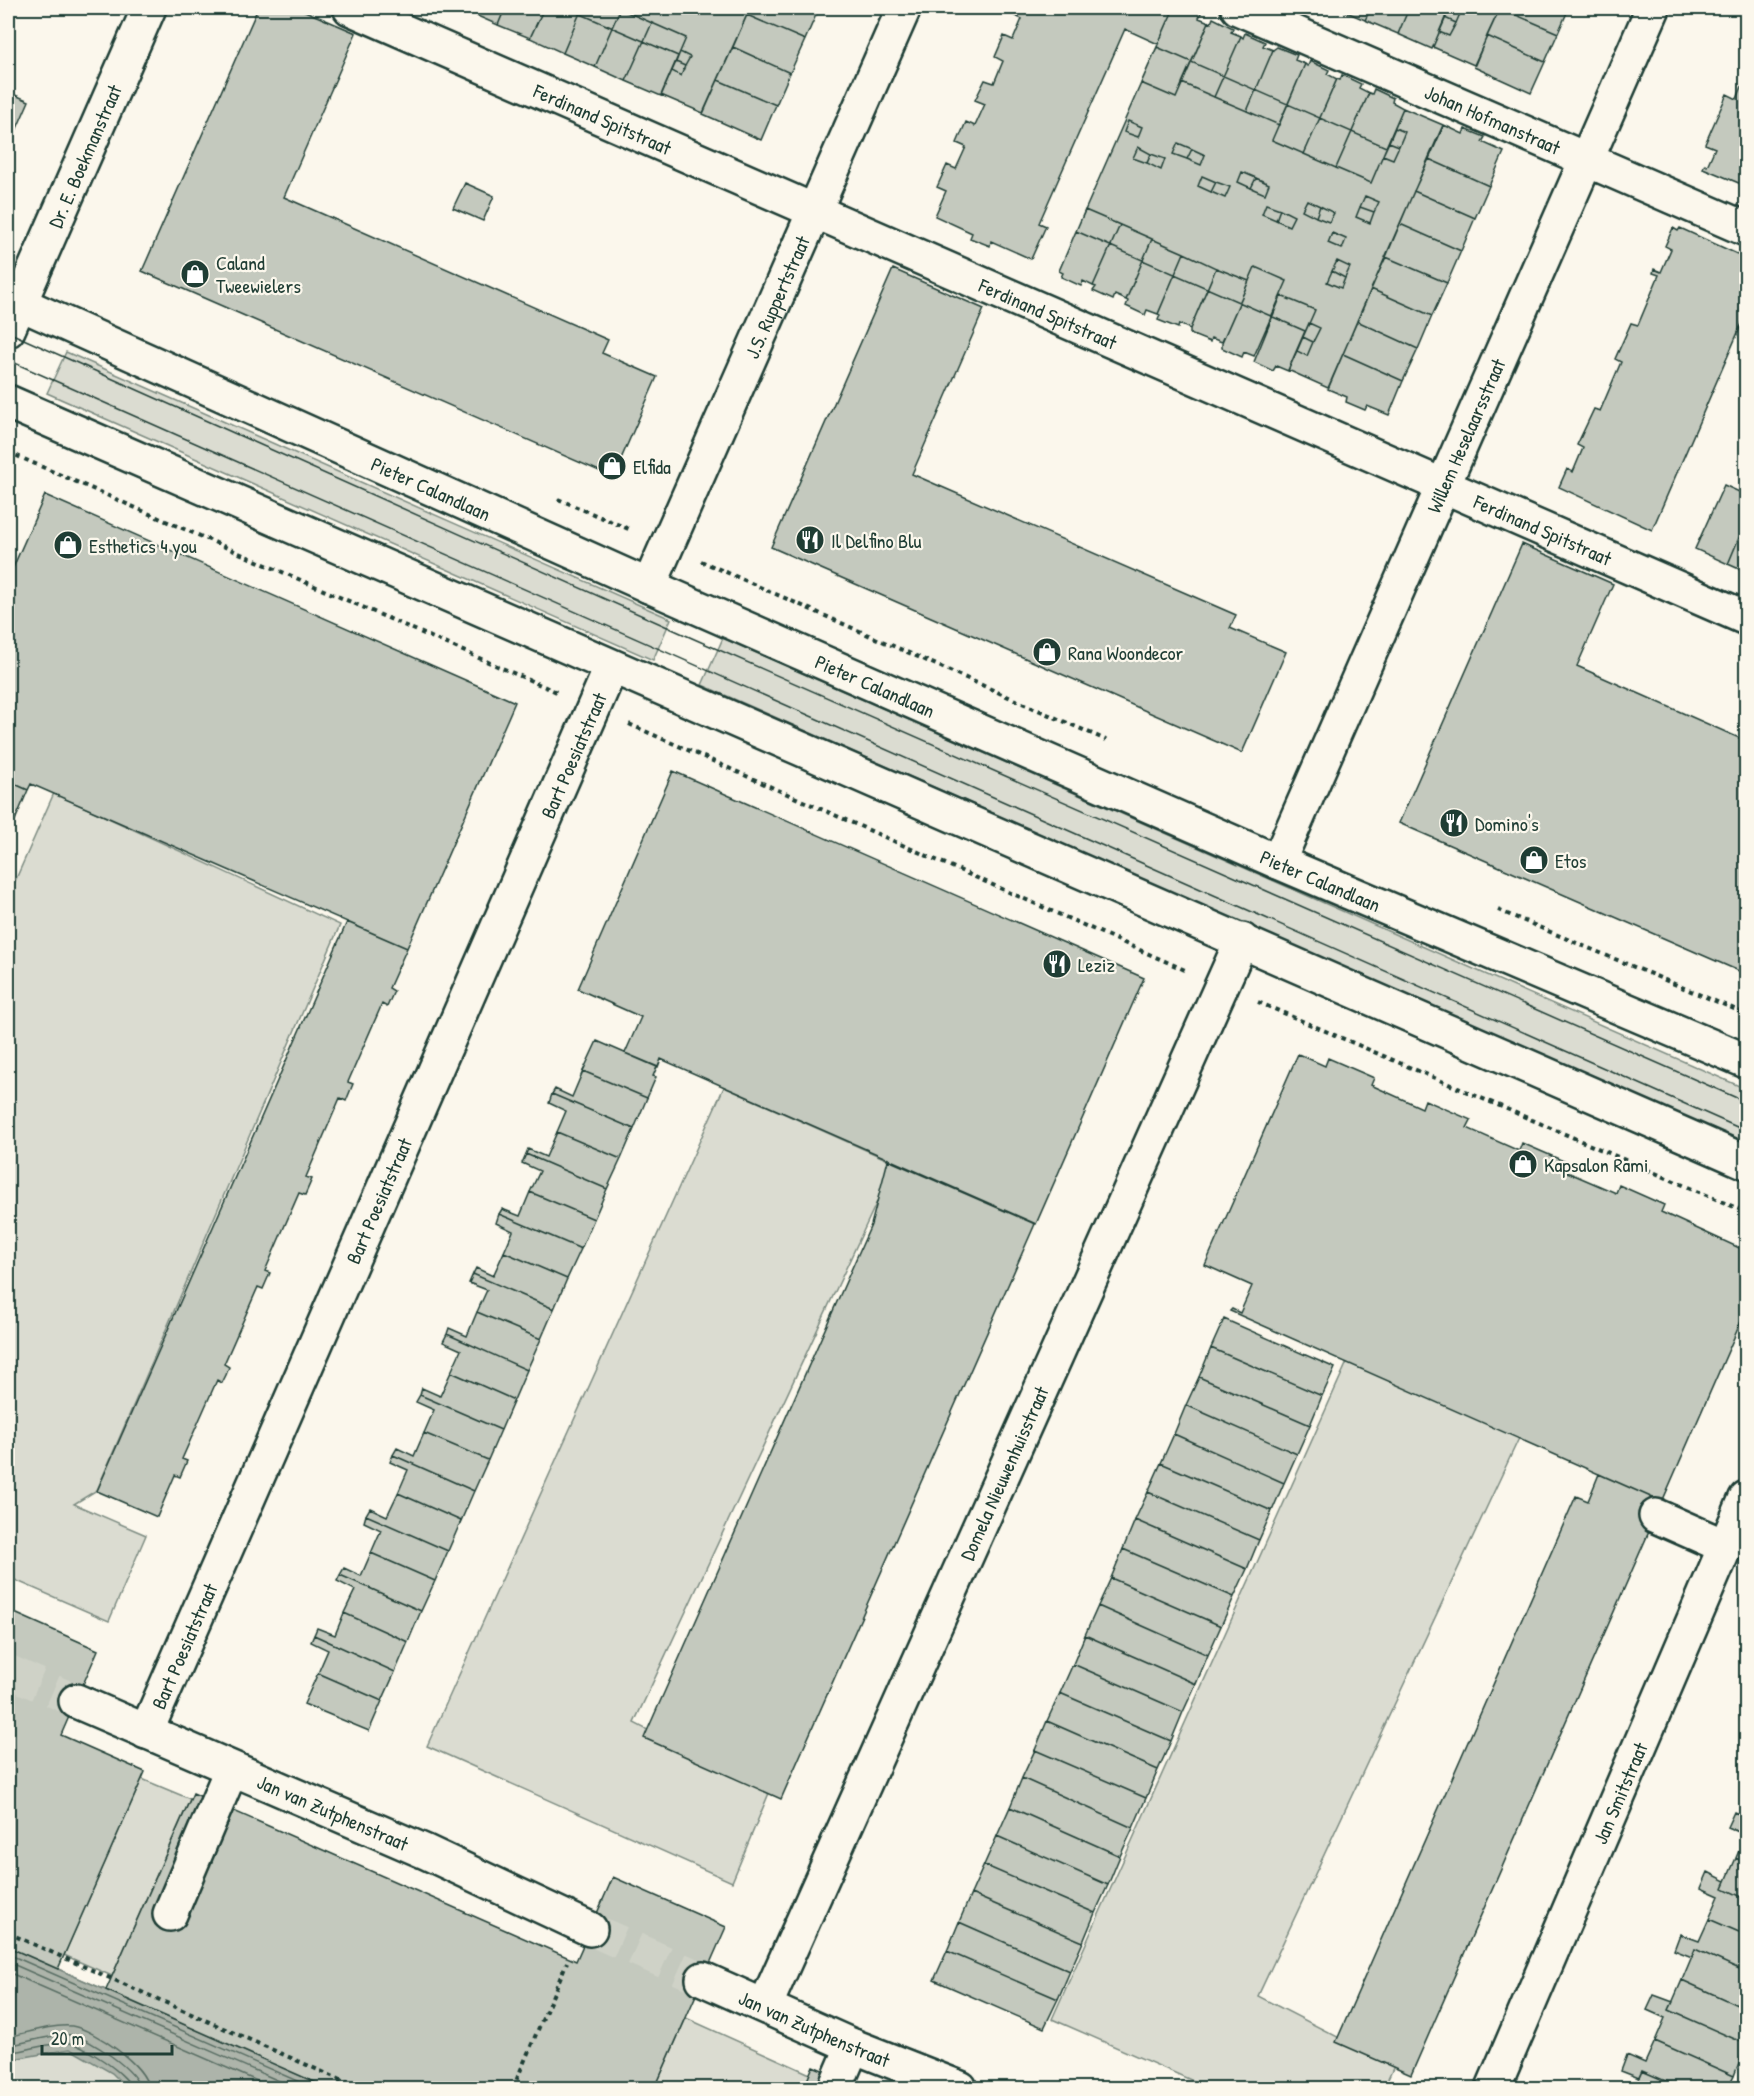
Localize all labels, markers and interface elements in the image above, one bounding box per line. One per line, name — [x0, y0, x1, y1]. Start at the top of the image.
street label: Ferdinand Spitstraat — [529, 76, 677, 161]
street label: Johan Hofmanstraat — [1421, 78, 1566, 161]
street label: Dr. E. Boekmanstraat — [41, 79, 128, 232]
street label: J.S. Ruppertstraat — [738, 230, 816, 362]
place label: Caland Tweewielers — [216, 249, 301, 299]
shop icon: Caland Tweewielers — [179, 258, 211, 290]
street label: Ferdinand Spitstraat — [974, 271, 1122, 356]
street label: Willem Heselaarsstraat — [1420, 353, 1512, 517]
street label: Pieter Calandlaan — [367, 450, 495, 527]
shop icon: Elfida — [596, 450, 628, 482]
place label: Elfida — [633, 453, 671, 480]
street label: Ferdinand Spitstraat — [1469, 487, 1617, 572]
restaurant icon: Il Delfino Blu — [794, 524, 826, 556]
place label: Il Delfino Blu — [831, 527, 922, 554]
shop icon: Esthetics 4 you — [52, 529, 84, 561]
place label: Esthetics 4 you — [89, 532, 197, 559]
shop icon: Rana Woondecor — [1031, 636, 1063, 668]
place label: Rana Woondecor — [1068, 639, 1183, 666]
street label: Pieter Calandlaan — [811, 647, 940, 723]
street label: Bart Poesiatstraat — [534, 687, 613, 822]
restaurant icon: Domino's — [1438, 807, 1470, 839]
place label: Domino's — [1475, 810, 1539, 837]
street label: Pieter Calandlaan — [1256, 843, 1385, 918]
shop icon: Etos — [1518, 844, 1550, 876]
place label: Etos — [1555, 847, 1587, 874]
restaurant icon: Leziz — [1041, 948, 1073, 980]
place label: Leziz — [1078, 951, 1115, 978]
street label: Bart Poesiatstraat — [339, 1132, 418, 1268]
shop icon: Kapsalon Rami — [1507, 1148, 1539, 1180]
place label: Kapsalon Rami — [1544, 1151, 1648, 1178]
street label: Domela Nieuwenhuisstraat — [953, 1381, 1055, 1564]
street label: Bart Poesiatstraat — [144, 1578, 223, 1713]
street label: Jan Smitstraat — [1586, 1737, 1654, 1848]
street label: Jan van Zutphenstraat — [253, 1767, 414, 1857]
street label: Jan van Zutphenstraat — [735, 1983, 895, 2073]
scale bar — [42, 2018, 172, 2056]
text: 20 m — [51, 2026, 84, 2051]

